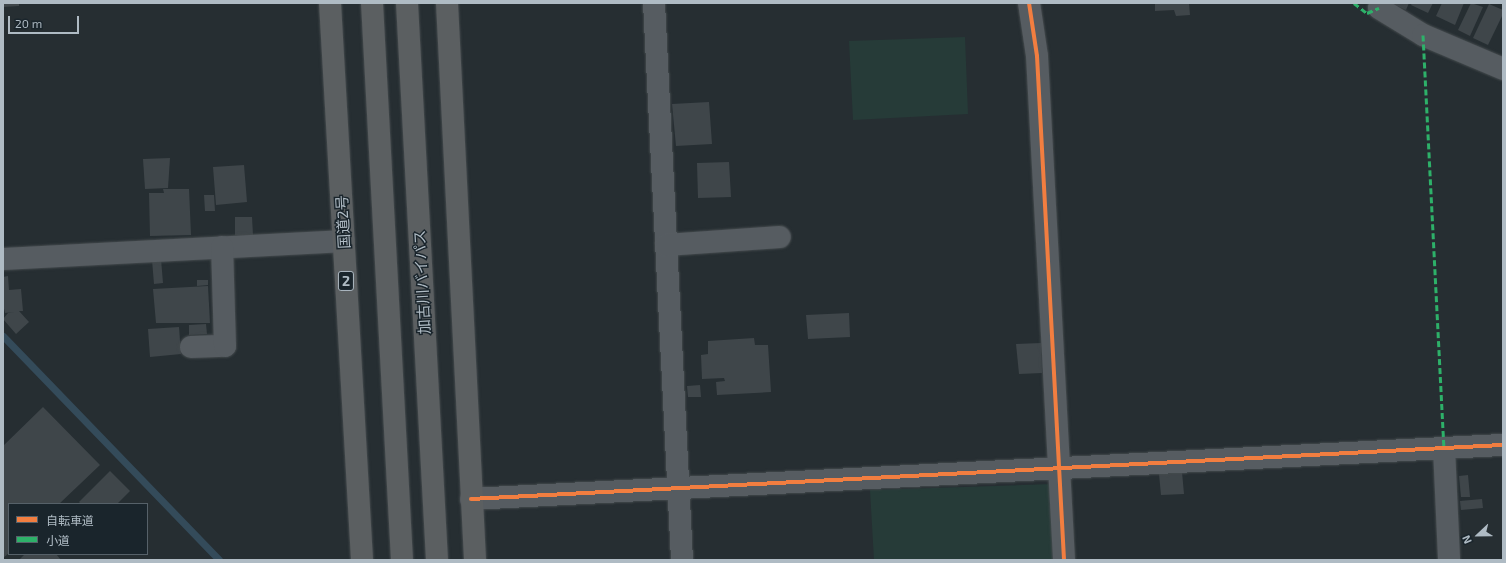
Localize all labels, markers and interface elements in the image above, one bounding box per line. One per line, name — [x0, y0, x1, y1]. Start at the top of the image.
scale bar — [10, 8, 81, 34]
text: 20 m — [15, 16, 42, 30]
street label: 国道2号 — [333, 195, 353, 249]
street label: 加古川バイパス — [410, 229, 434, 335]
road number: 2 — [337, 269, 355, 293]
legend — [8, 503, 148, 555]
text: 自転車道 — [46, 513, 94, 527]
north arrow — [1458, 515, 1498, 555]
text: 小道 — [46, 533, 70, 547]
text: N — [1459, 534, 1474, 546]

